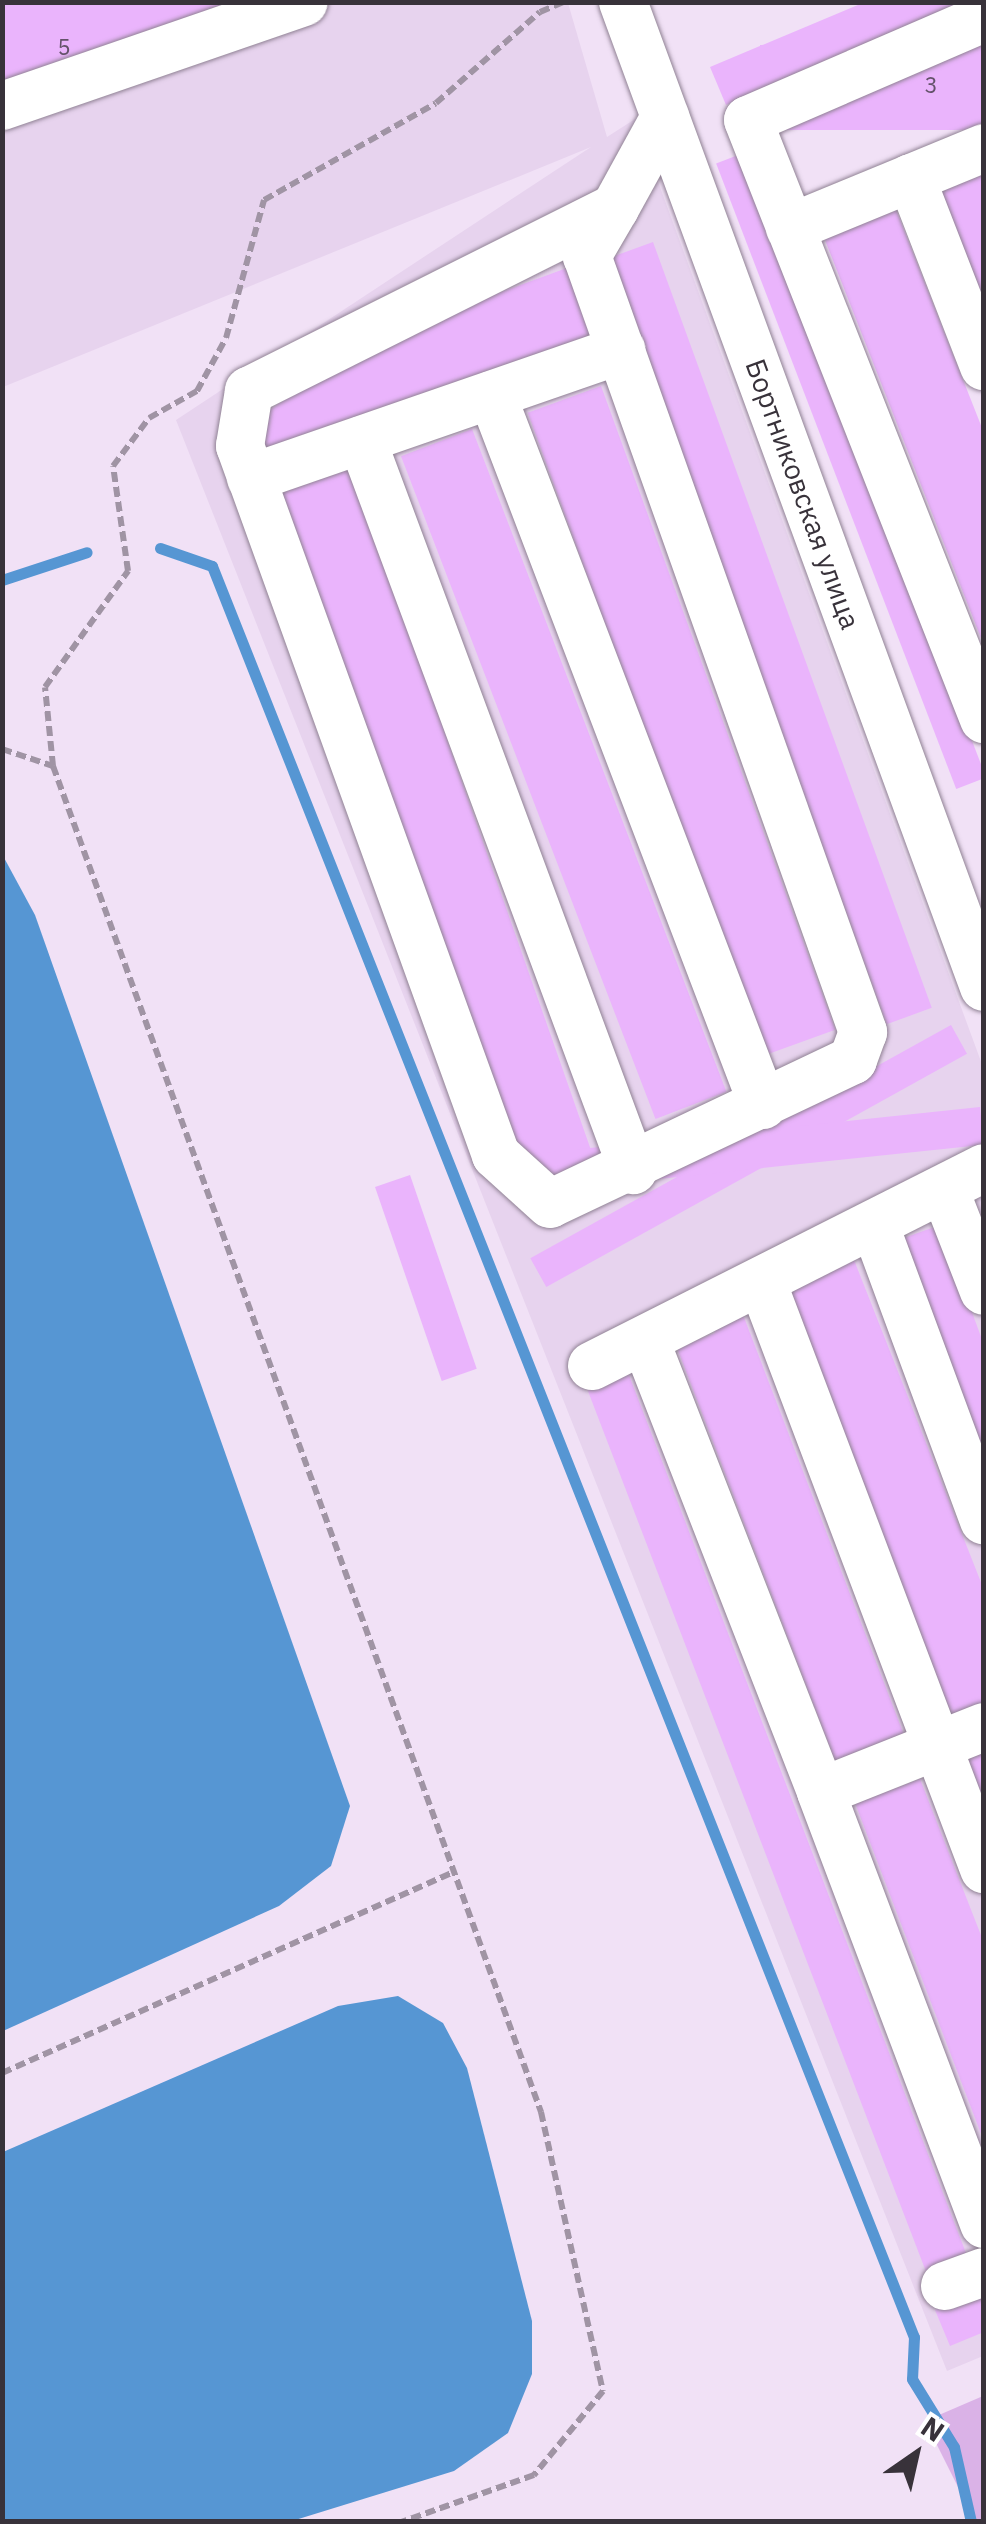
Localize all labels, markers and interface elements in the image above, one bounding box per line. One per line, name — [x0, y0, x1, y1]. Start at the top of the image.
house number: 5 — [57, 34, 71, 60]
house number: 3 — [924, 72, 938, 98]
street label: Бортниковская улица — [738, 354, 868, 634]
north arrow — [866, 2404, 966, 2504]
text: N — [914, 2408, 952, 2450]

